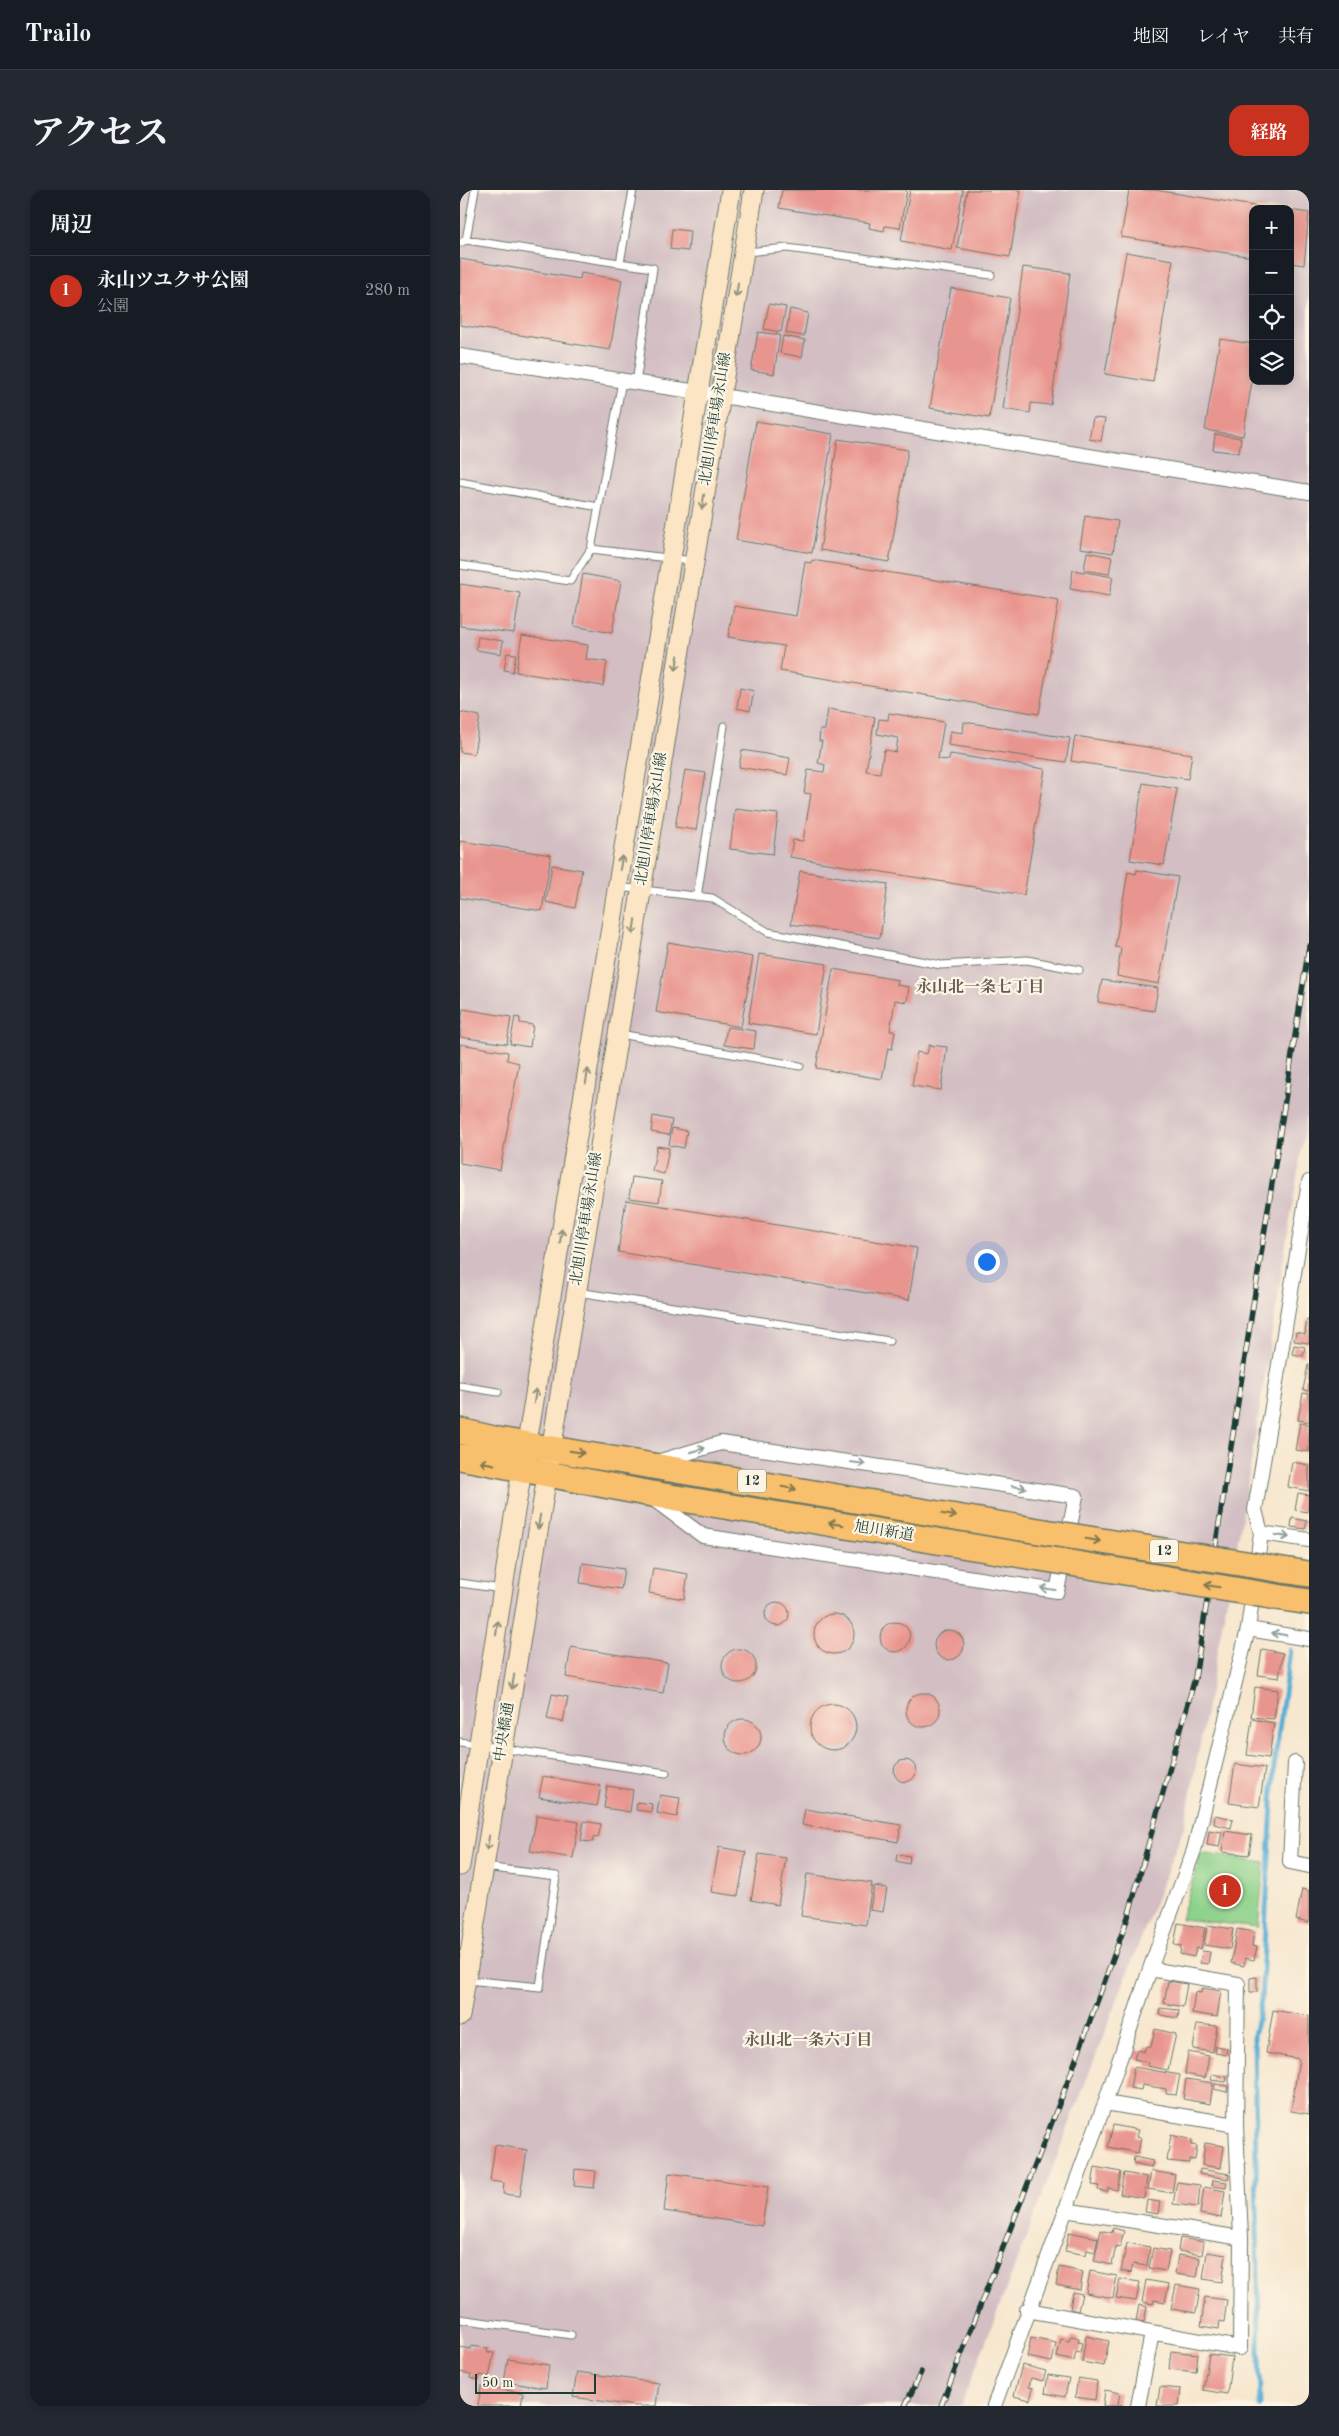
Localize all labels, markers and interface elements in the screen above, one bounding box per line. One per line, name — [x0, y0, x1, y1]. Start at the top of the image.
text: Trailo — [25, 23, 91, 47]
text: 地図 — [1133, 28, 1169, 46]
text: レイヤ — [1197, 28, 1250, 46]
text: 共有 — [1278, 28, 1314, 46]
button: 経路 — [1229, 105, 1309, 156]
text: アクセス — [30, 117, 169, 152]
map controls — [1249, 205, 1294, 385]
button: + — [1249, 205, 1294, 250]
text: 周辺 — [50, 215, 92, 236]
button: − — [1249, 250, 1294, 295]
text: 永山ツユクサ公園 — [97, 272, 249, 291]
one-way arrow — [732, 282, 742, 298]
text: 1 — [61, 283, 71, 299]
text: 280 m — [365, 283, 410, 299]
button: locate — [1249, 295, 1294, 340]
text: 公園 — [97, 299, 129, 315]
button: layers — [1249, 340, 1294, 385]
street label: 北旭川停車場永山線 — [696, 351, 734, 487]
one-way arrow — [697, 494, 707, 510]
one-way arrow — [672, 654, 682, 670]
street label: 北旭川停車場永山線 — [632, 751, 670, 887]
one-way arrow — [617, 856, 627, 872]
one-way arrow — [629, 918, 639, 934]
district label: 永山北一条七丁目 — [916, 977, 1044, 996]
one-way arrow — [582, 1068, 592, 1084]
street label: 北旭川停車場永山線 — [567, 1151, 605, 1287]
one-way arrow — [556, 1228, 566, 1244]
your location — [974, 1249, 1000, 1275]
one-way arrow — [531, 1389, 541, 1405]
one-way arrow — [690, 1444, 706, 1454]
one-way arrow — [568, 1447, 584, 1457]
one-way arrow — [479, 1458, 495, 1468]
one-way arrow — [850, 1459, 866, 1469]
road number: 12 — [738, 1470, 766, 1492]
one-way arrow — [780, 1483, 796, 1493]
one-way arrow — [1011, 1483, 1027, 1493]
one-way arrow — [941, 1511, 957, 1521]
one-way arrow — [533, 1514, 543, 1530]
street label: 旭川新道 — [853, 1518, 915, 1544]
one-way arrow — [829, 1519, 845, 1529]
one-way arrow — [1274, 1531, 1290, 1541]
one-way arrow — [1085, 1535, 1101, 1545]
road number: 12 — [1150, 1540, 1178, 1562]
one-way arrow — [1204, 1581, 1220, 1591]
one-way arrow — [1041, 1584, 1057, 1594]
one-way arrow — [493, 1620, 503, 1636]
one-way arrow — [1271, 1629, 1287, 1639]
one-way arrow — [508, 1674, 518, 1690]
street label: 中央橋通 — [491, 1701, 517, 1763]
one-way arrow — [482, 1835, 492, 1851]
pin: 1 — [1209, 1872, 1241, 1910]
district label: 永山北一条六丁目 — [744, 2030, 872, 2049]
scale bar — [475, 2371, 596, 2394]
text: 50 m — [482, 2376, 513, 2390]

